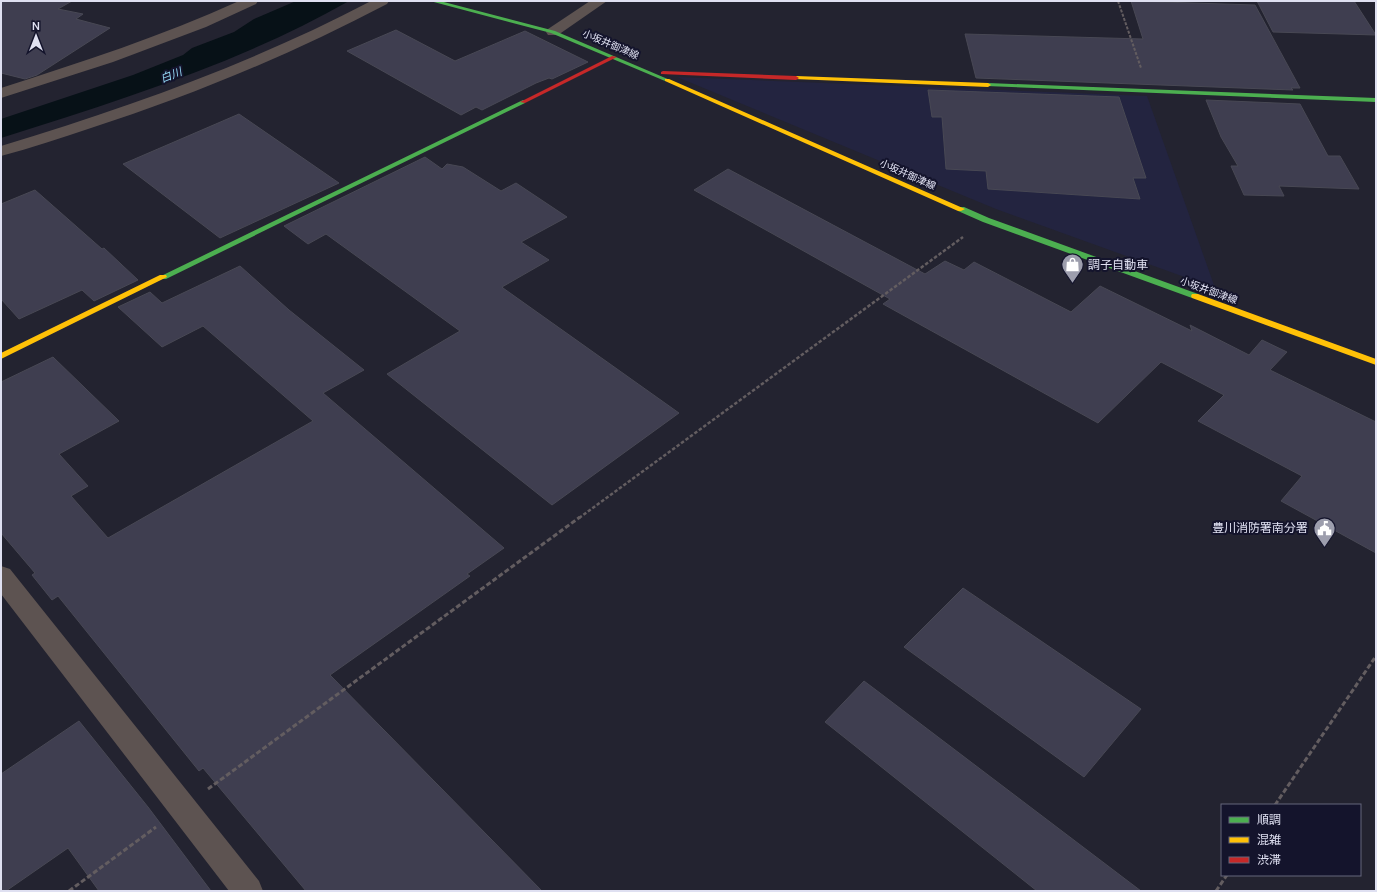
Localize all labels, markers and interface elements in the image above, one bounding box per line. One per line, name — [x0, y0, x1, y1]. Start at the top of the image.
north arrow — [16, 16, 56, 56]
text: N — [32, 18, 40, 33]
street label: 小坂井御津線 — [581, 26, 641, 62]
water label: 白川 — [158, 63, 185, 86]
street label: 小坂井御津線 — [878, 155, 938, 193]
shop icon: 調子自動車 — [1059, 252, 1085, 285]
place label: 調子自動車 — [1088, 256, 1148, 273]
street label: 小坂井御津線 — [1178, 273, 1240, 307]
public building icon: 豊川消防署南分署 — [1311, 515, 1337, 548]
place label: 豊川消防署南分署 — [1212, 519, 1308, 536]
legend — [1221, 804, 1361, 876]
text: 順調 — [1257, 811, 1281, 828]
text: 混雑 — [1257, 831, 1281, 848]
text: 渋滞 — [1257, 851, 1281, 868]

